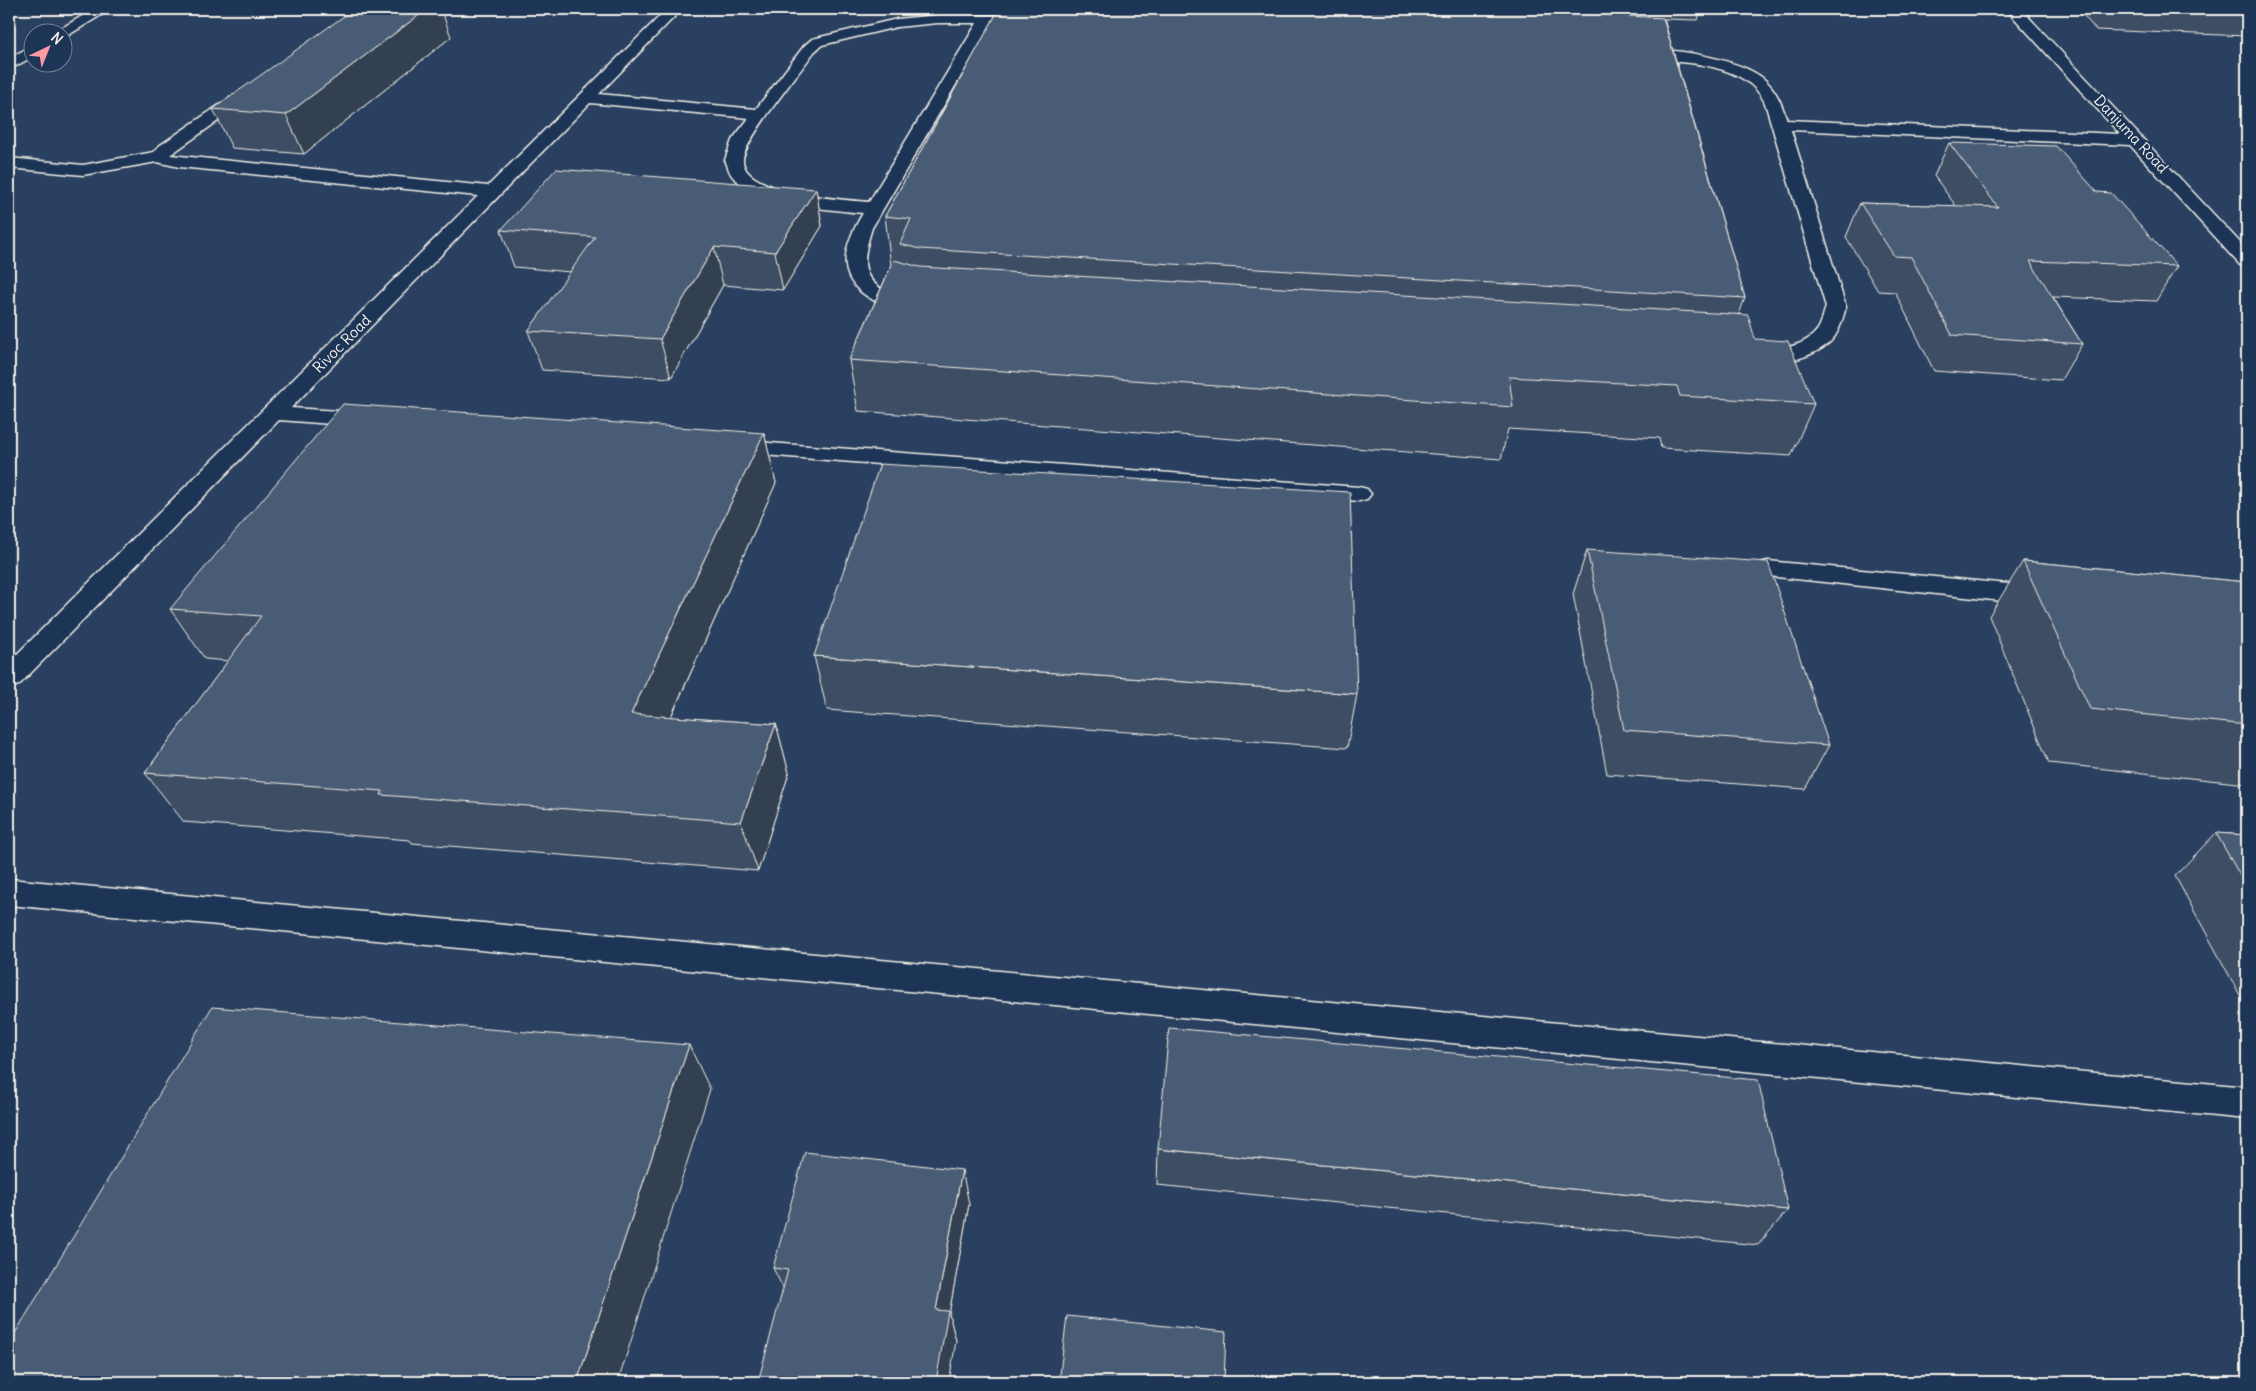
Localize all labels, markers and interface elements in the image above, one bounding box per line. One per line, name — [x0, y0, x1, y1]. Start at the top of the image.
north arrow — [22, 22, 72, 72]
text: N — [47, 29, 67, 48]
street label: Danjuma Road — [2090, 90, 2173, 177]
street label: Rivoc Road — [308, 310, 375, 377]

